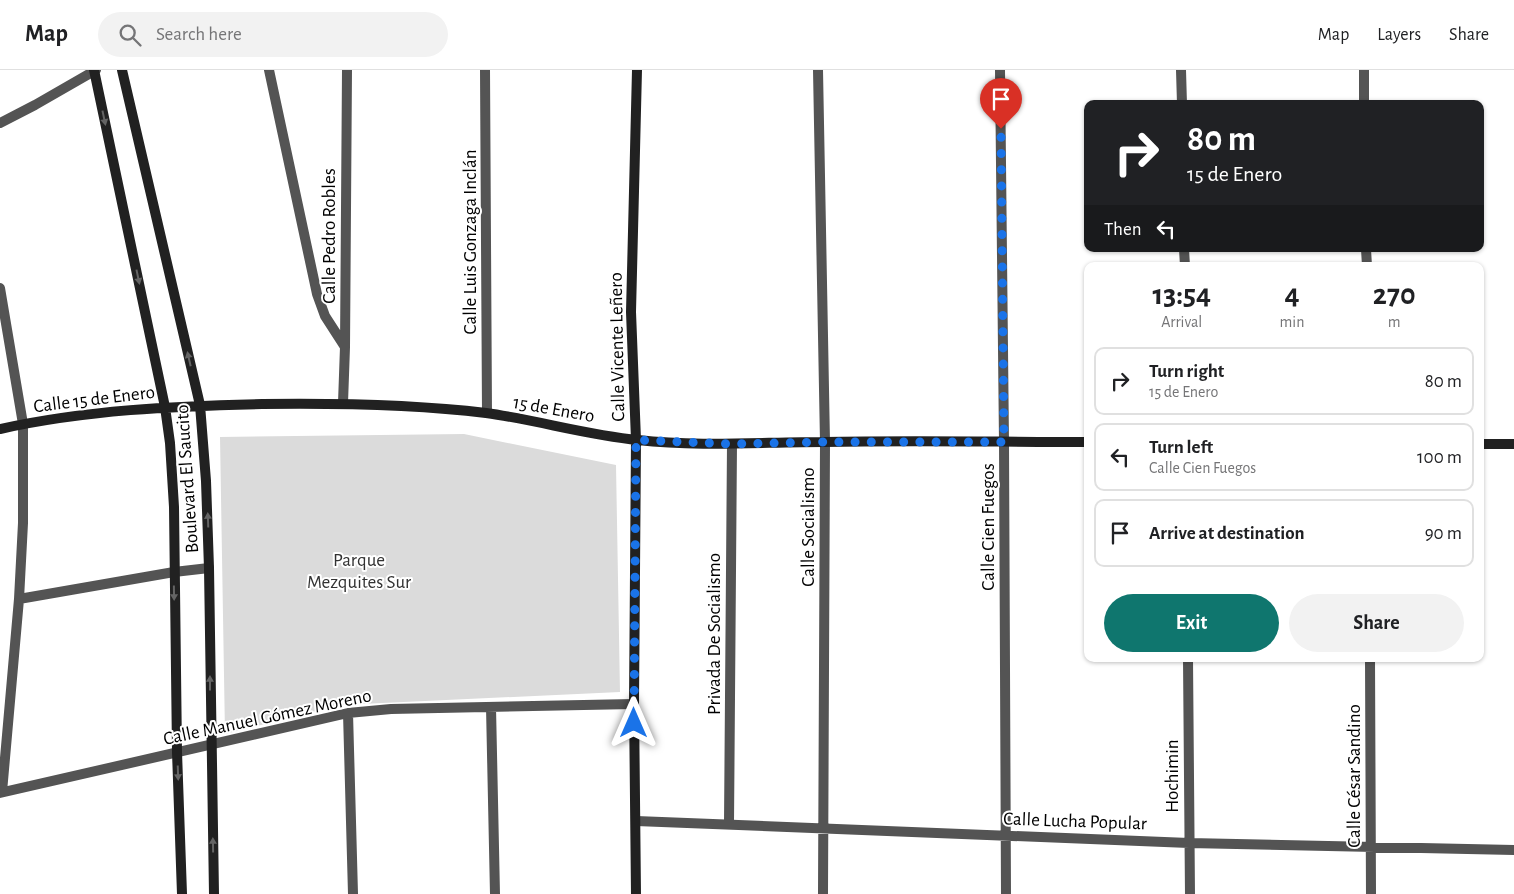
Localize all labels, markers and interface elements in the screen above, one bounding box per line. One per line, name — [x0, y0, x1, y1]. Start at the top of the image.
search box — [98, 12, 448, 57]
icon: search — [116, 21, 144, 49]
text: Map — [25, 22, 68, 46]
text: Search here — [156, 25, 242, 44]
text: Map — [1318, 26, 1349, 44]
text: Layers — [1377, 26, 1421, 44]
text: Share — [1449, 26, 1489, 44]
pin — [980, 78, 1022, 129]
icon: arrive — [987, 85, 1015, 113]
one-way arrow — [101, 110, 109, 126]
icon: right — [1104, 120, 1169, 185]
text: 80 m — [1187, 122, 1256, 157]
street label: Calle Luis Gonzaga Inclán — [461, 150, 480, 334]
text: 15 de Enero — [1187, 163, 1282, 185]
street label: Calle Pedro Robles — [320, 168, 339, 304]
icon: left — [1152, 215, 1180, 243]
text: Then — [1104, 220, 1142, 239]
one-way arrow — [134, 269, 142, 284]
street label: Calle Vicente Leñero — [607, 272, 628, 422]
text: 13:54 — [1152, 280, 1211, 310]
text: 4 — [1284, 280, 1299, 310]
text: 270 — [1373, 280, 1416, 310]
text: Arrival — [1161, 314, 1202, 330]
text: min — [1279, 314, 1304, 330]
text: m — [1388, 314, 1401, 330]
one-way arrow — [185, 352, 193, 367]
text: Turn right — [1149, 362, 1224, 381]
icon: right — [1106, 367, 1134, 395]
text: 80 m — [1425, 372, 1462, 391]
street label: Calle 15 de Enero — [32, 383, 156, 416]
text: 15 de Enero — [1149, 384, 1218, 400]
street label: 15 de Enero — [512, 393, 596, 426]
street label: Boulevard El Saucito — [173, 404, 202, 554]
text: Turn left — [1149, 438, 1213, 457]
icon: left — [1106, 443, 1134, 471]
text: 100 m — [1417, 448, 1462, 467]
text: Calle Cien Fuegos — [1149, 460, 1256, 476]
street label: Calle Cien Fuegos — [979, 463, 998, 591]
street label: Calle Socialismo — [799, 467, 818, 587]
one-way arrow — [203, 512, 211, 528]
icon: arrive — [1106, 519, 1134, 547]
text: Arrive at destination — [1149, 524, 1305, 543]
text: 90 m — [1425, 524, 1462, 543]
park label: Parque Mezquites Sur — [307, 551, 411, 592]
street label: Privada De Socialismo — [705, 553, 724, 715]
one-way arrow — [171, 586, 179, 602]
button: Exit — [1104, 594, 1279, 652]
button: Share — [1289, 594, 1464, 652]
one-way arrow — [206, 675, 214, 691]
street label: Calle Manuel Gómez Moreno — [162, 686, 373, 749]
position arrow — [607, 696, 659, 748]
street label: Calle César Sandino — [1345, 704, 1364, 848]
street label: Hochimin — [1163, 739, 1182, 813]
one-way arrow — [174, 766, 182, 782]
street label: Calle Lucha Popular — [1003, 809, 1147, 834]
one-way arrow — [209, 837, 217, 853]

